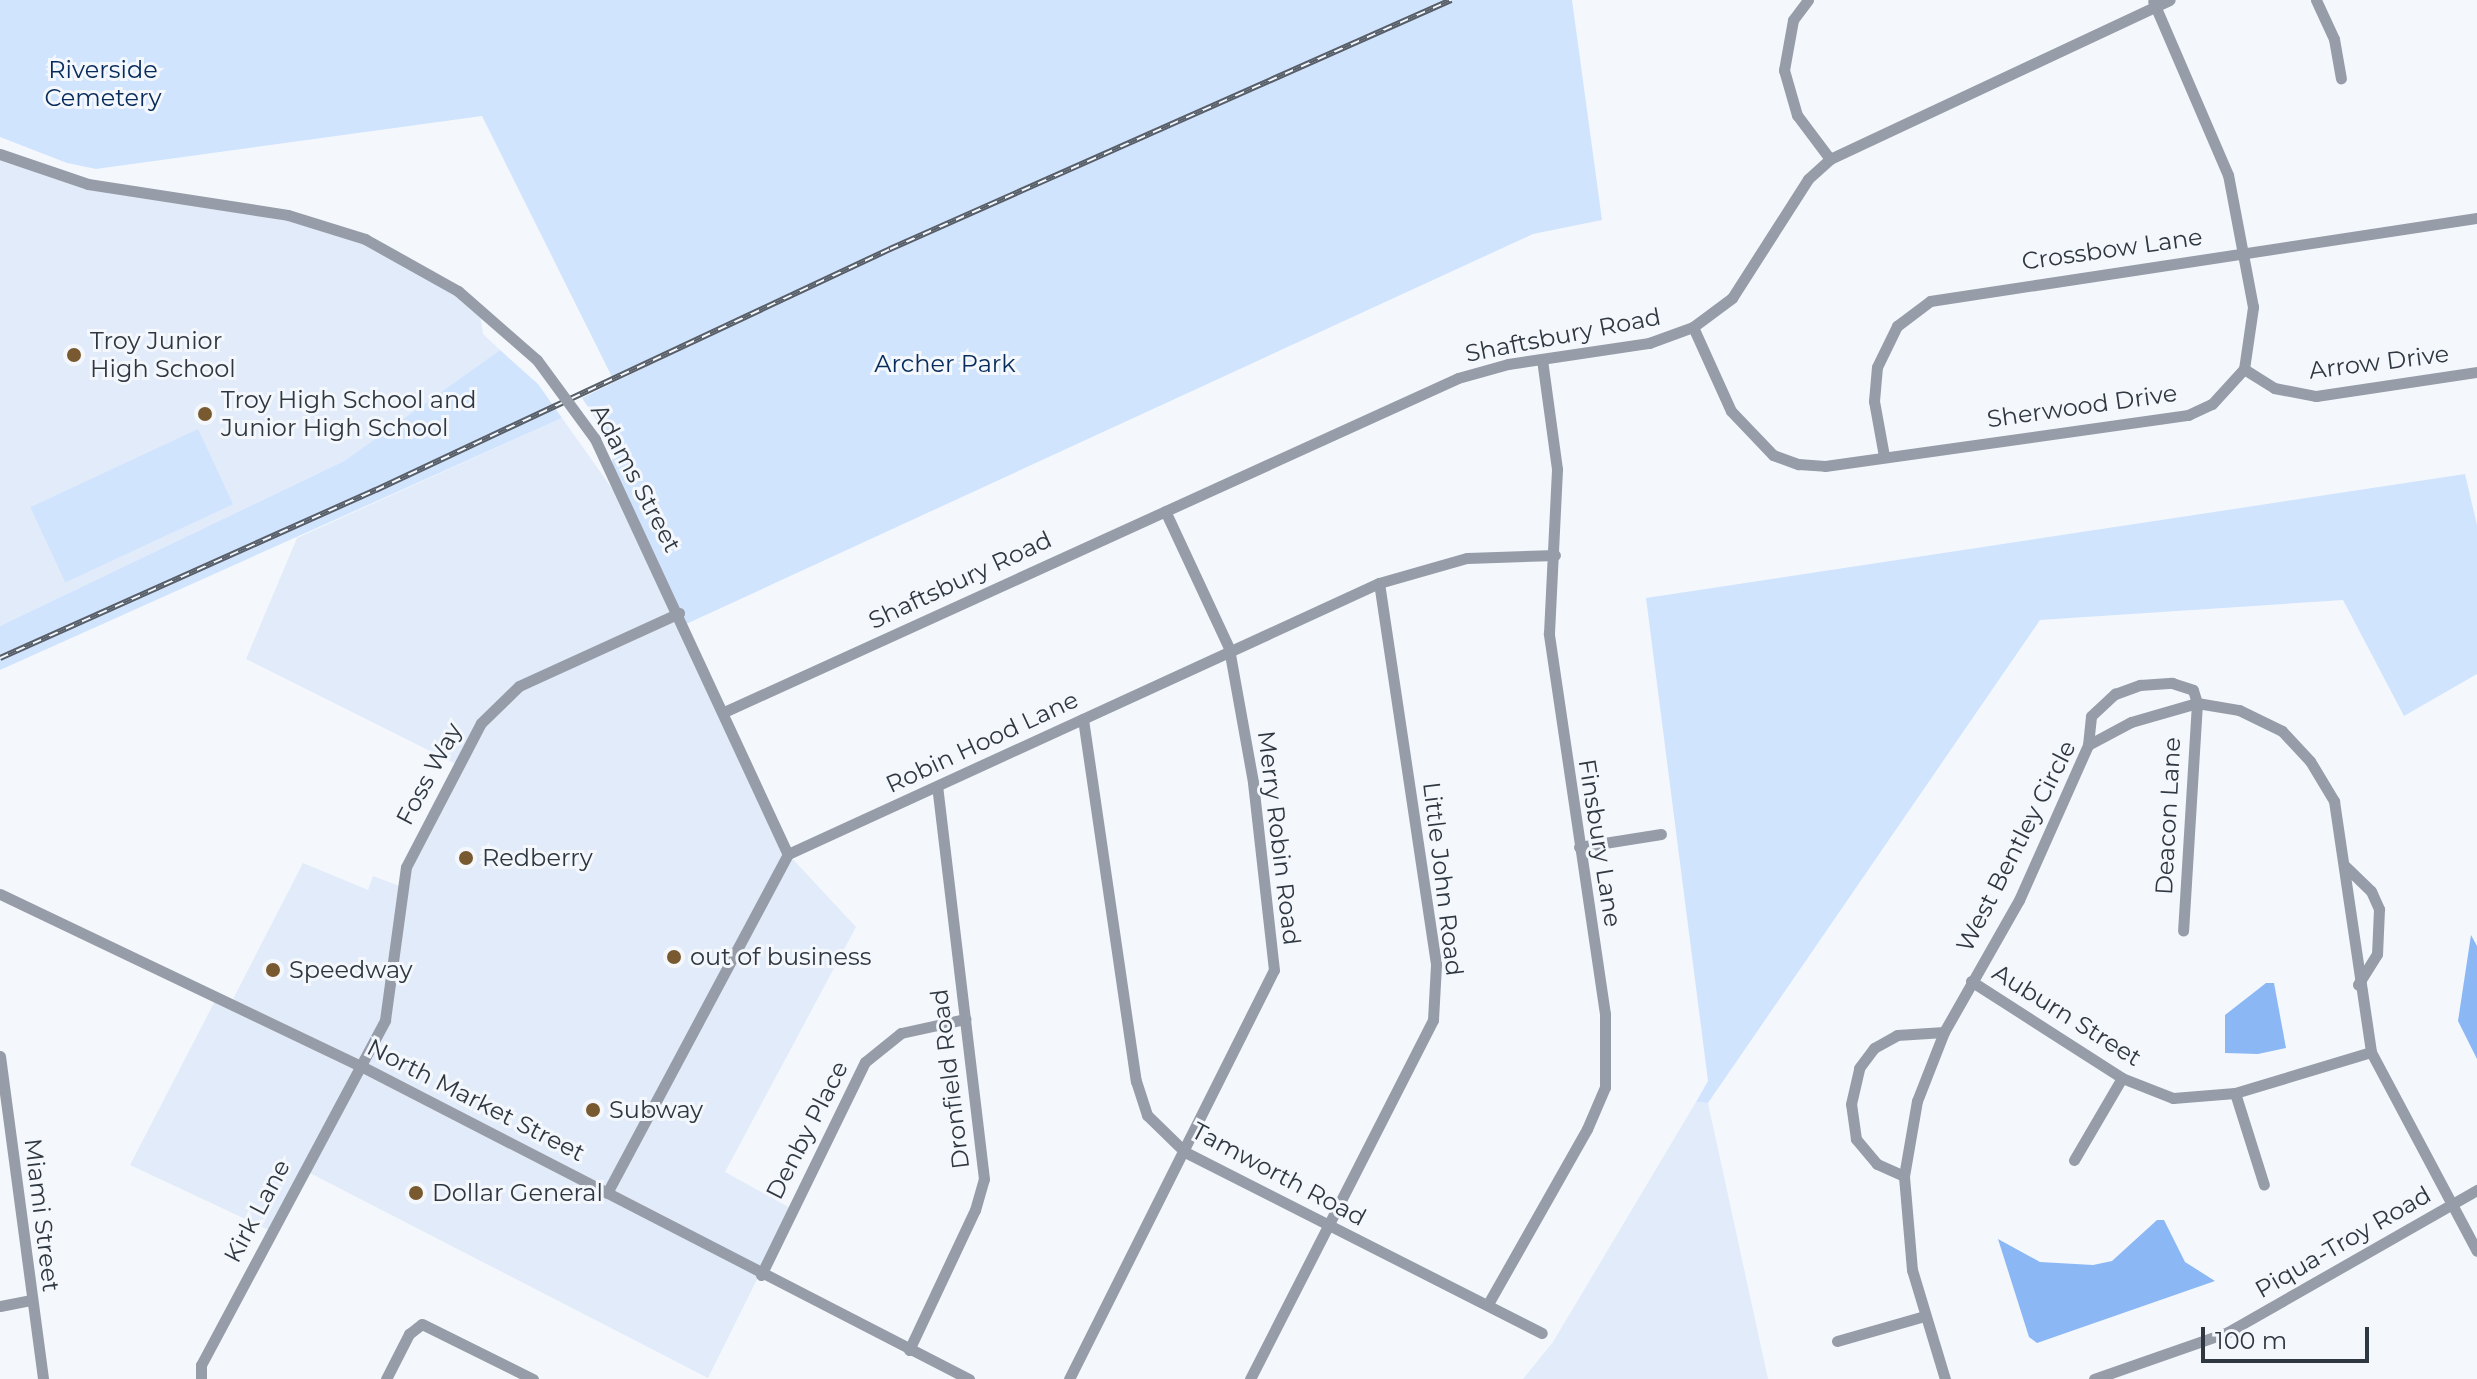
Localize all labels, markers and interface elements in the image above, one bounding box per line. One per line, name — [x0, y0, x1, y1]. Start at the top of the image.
park label: Riverside Cemetery — [44, 56, 162, 112]
street label: Crossbow Lane — [2020, 222, 2204, 276]
street label: Shaftsbury Road — [1463, 302, 1663, 368]
place label: Troy Junior High School — [90, 327, 236, 383]
street label: Arrow Drive — [2307, 339, 2451, 385]
marker: Troy Junior High School — [65, 346, 83, 364]
park label: Archer Park — [874, 350, 1016, 378]
street label: Sherwood Drive — [1985, 378, 2179, 434]
place label: Troy High School and Junior High School — [221, 386, 476, 442]
street label: Adams Street — [585, 399, 687, 557]
marker: Troy High School and Junior High School — [196, 405, 214, 423]
street label: Shaftsbury Road — [864, 525, 1056, 635]
street label: Robin Hood Lane — [881, 685, 1083, 799]
street label: Foss Way — [390, 718, 468, 830]
street label: Merry Robin Road — [1252, 729, 1306, 947]
street label: West Bentley Circle — [1950, 736, 2082, 956]
street label: Deacon Lane — [2149, 736, 2187, 896]
street label: Finsbury Lane — [1572, 757, 1628, 929]
street label: Little John Road — [1417, 780, 1469, 978]
place label: Redberry — [482, 844, 593, 872]
marker: Redberry — [457, 849, 475, 867]
place label: out of business — [690, 943, 871, 971]
marker: out of business — [665, 948, 683, 966]
place label: Speedway — [289, 956, 413, 984]
street label: Auburn Street — [1987, 958, 2147, 1072]
marker: Speedway — [264, 961, 282, 979]
street label: Dronfield Road — [925, 987, 975, 1171]
street label: North Market Street — [362, 1033, 590, 1167]
street label: Denby Place — [760, 1056, 854, 1204]
place label: Subway — [609, 1096, 703, 1124]
marker: Subway — [584, 1101, 602, 1119]
street label: Tamworth Road — [1187, 1116, 1371, 1232]
street label: Miami Street — [18, 1137, 66, 1293]
street label: Kirk Lane — [218, 1155, 296, 1267]
place label: Dollar General — [432, 1179, 603, 1207]
street label: Piqua-Troy Road — [2250, 1180, 2436, 1304]
marker: Dollar General — [407, 1184, 425, 1202]
scale bar — [2205, 1311, 2373, 1361]
text: 100 m — [2215, 1326, 2287, 1355]

